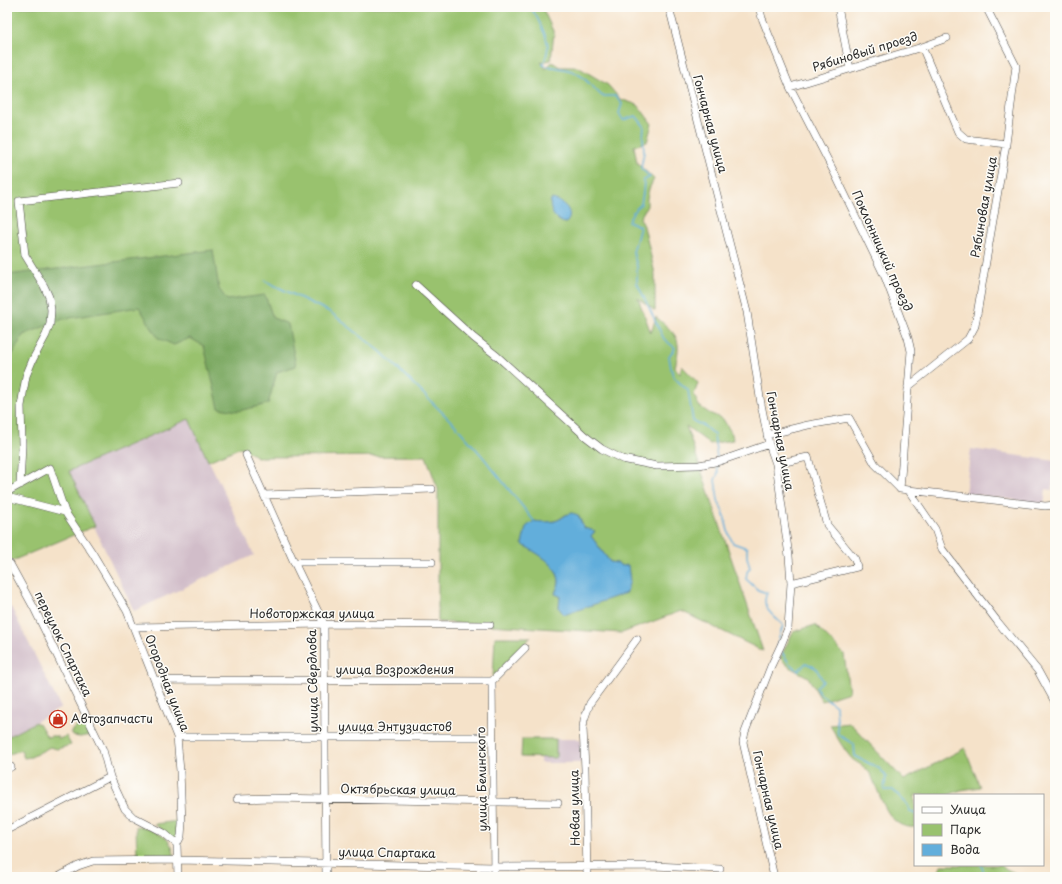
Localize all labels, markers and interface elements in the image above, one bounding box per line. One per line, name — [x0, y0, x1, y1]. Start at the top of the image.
street label: Рябиновый проезд — [810, 26, 920, 76]
street label: Гончарная улица — [689, 73, 733, 175]
street label: Рябиновая улица — [965, 154, 1001, 259]
street label: Поклонницкий проезд — [848, 187, 918, 314]
street label: Гончарная улица — [763, 390, 800, 492]
street label: переулок Спартака — [31, 588, 97, 700]
street label: Новоторжская улица — [250, 604, 375, 622]
street label: улица Свердлова — [302, 629, 322, 733]
street label: Огородная улица — [141, 631, 195, 734]
street label: улица Возрождения — [336, 660, 454, 678]
shop icon: Автозапчасти — [48, 709, 68, 729]
place label: Автозапчасти — [71, 709, 153, 727]
street label: улица Энтузиастов — [338, 717, 452, 735]
street label: улица Белинского — [471, 726, 491, 832]
street label: Гончарная улица — [749, 749, 789, 851]
street label: Новая улица — [564, 769, 584, 846]
street label: Октябрьская улица — [340, 779, 456, 799]
legend — [914, 794, 1044, 866]
text: Улица — [950, 800, 986, 818]
text: Парк — [950, 820, 982, 838]
text: Вода — [950, 840, 980, 858]
street label: улица Спартака — [338, 842, 436, 862]

